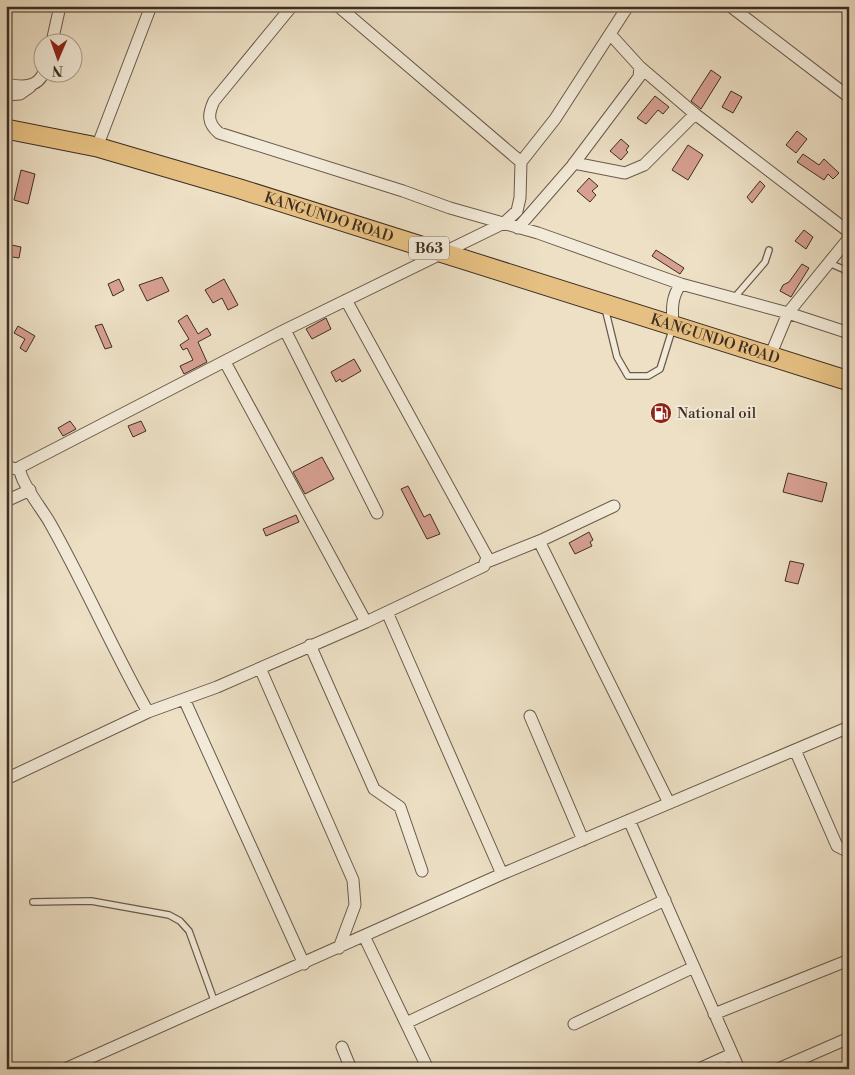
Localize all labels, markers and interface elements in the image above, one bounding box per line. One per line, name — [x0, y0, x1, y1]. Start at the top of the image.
north arrow — [32, 32, 82, 82]
text: N — [52, 61, 63, 79]
street label: KANGUNDO ROAD — [262, 188, 396, 247]
road number: B63 — [409, 237, 449, 260]
street label: KANGUNDO ROAD — [648, 310, 782, 369]
fuel station icon: National oil — [649, 401, 673, 425]
place label: National oil — [677, 404, 757, 423]

